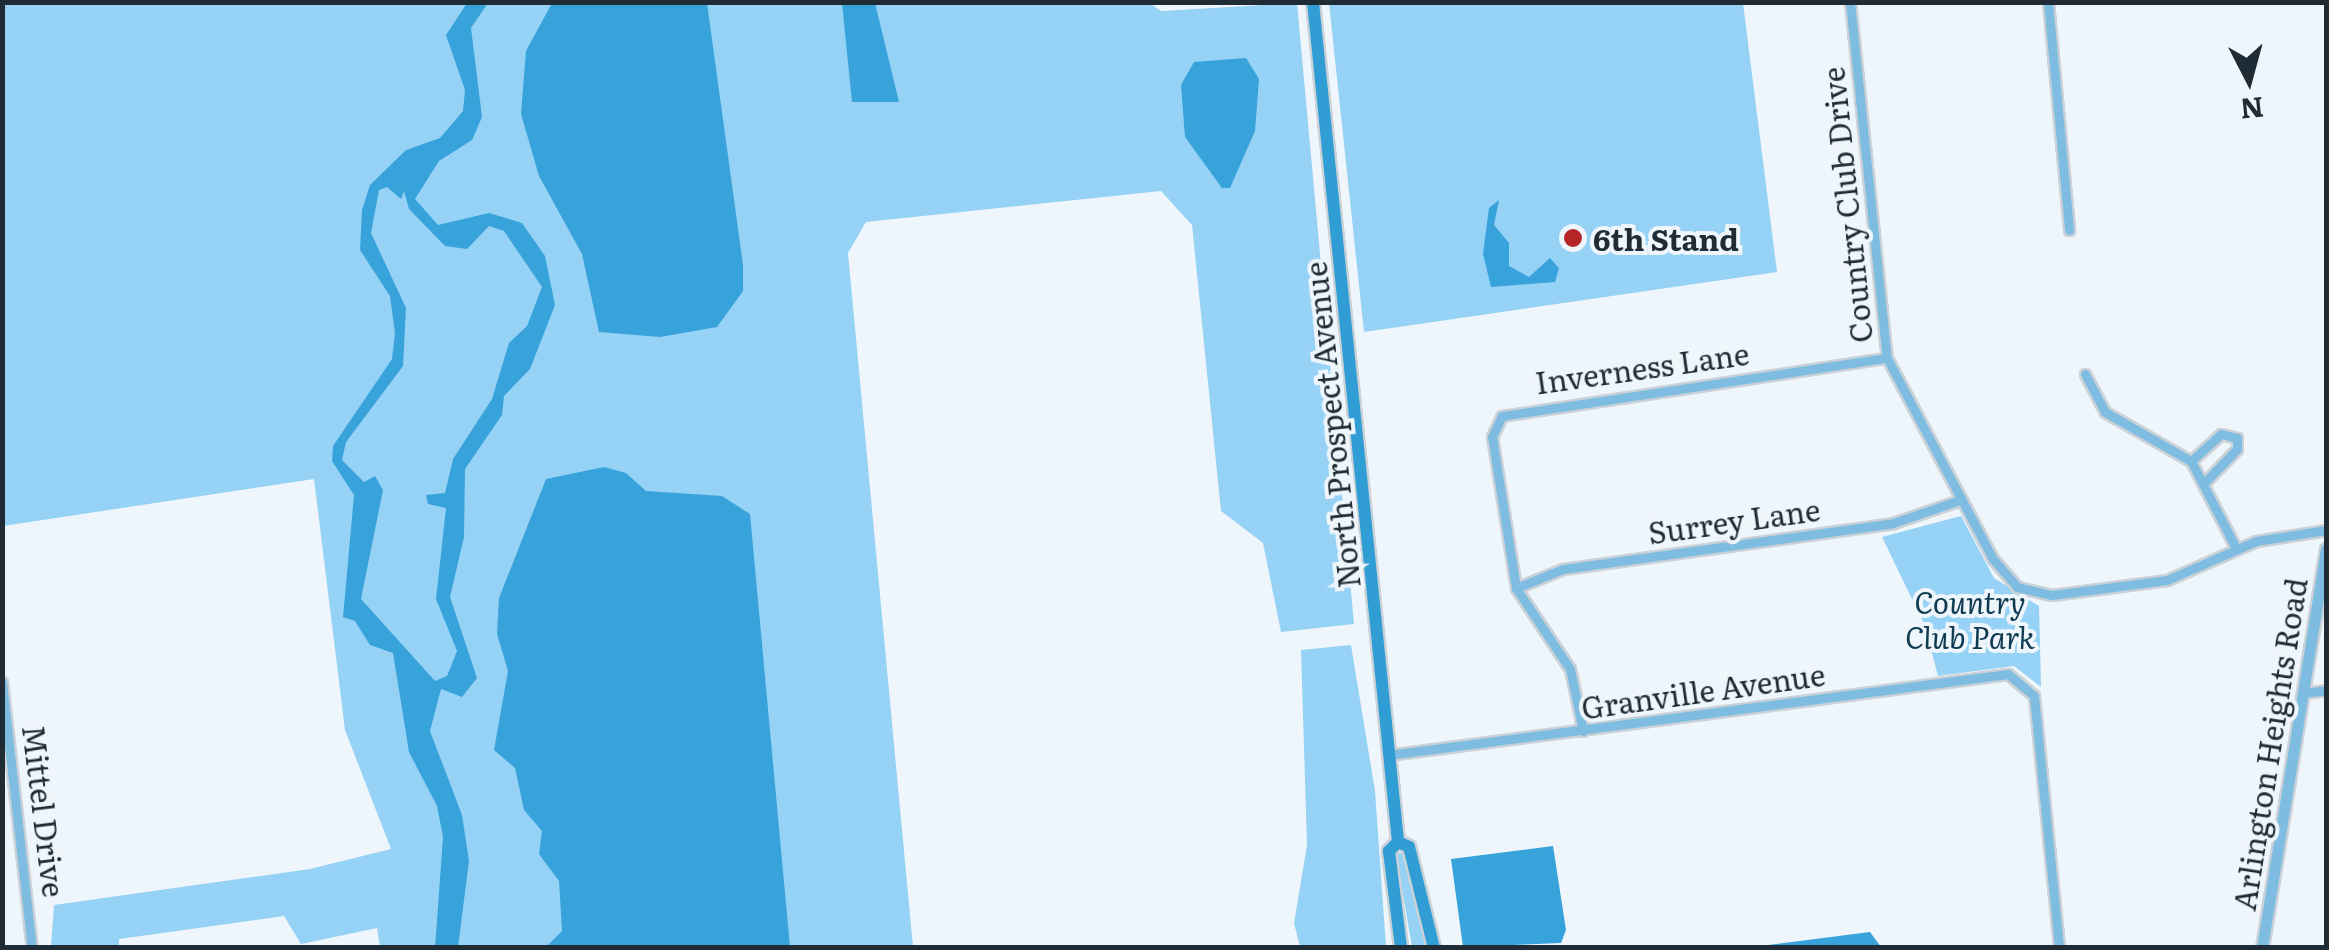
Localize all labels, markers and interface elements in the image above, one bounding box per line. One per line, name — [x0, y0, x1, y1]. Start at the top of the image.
north arrow — [2199, 30, 2299, 130]
street label: Country Club Drive — [1814, 65, 1878, 345]
text: N — [2238, 88, 2266, 132]
place label: 6th Stand — [1593, 220, 1739, 256]
marker: 6th Stand — [1562, 227, 1584, 249]
street label: North Prospect Avenue — [1296, 260, 1366, 590]
street label: Inverness Lane — [1533, 334, 1751, 400]
street label: Surrey Lane — [1646, 490, 1822, 550]
street label: Arlington Heights Road — [2225, 575, 2313, 913]
park label: Country Club Park — [1905, 583, 2035, 654]
street label: Granville Avenue — [1579, 655, 1827, 725]
street label: Mittel Drive — [17, 723, 73, 899]

